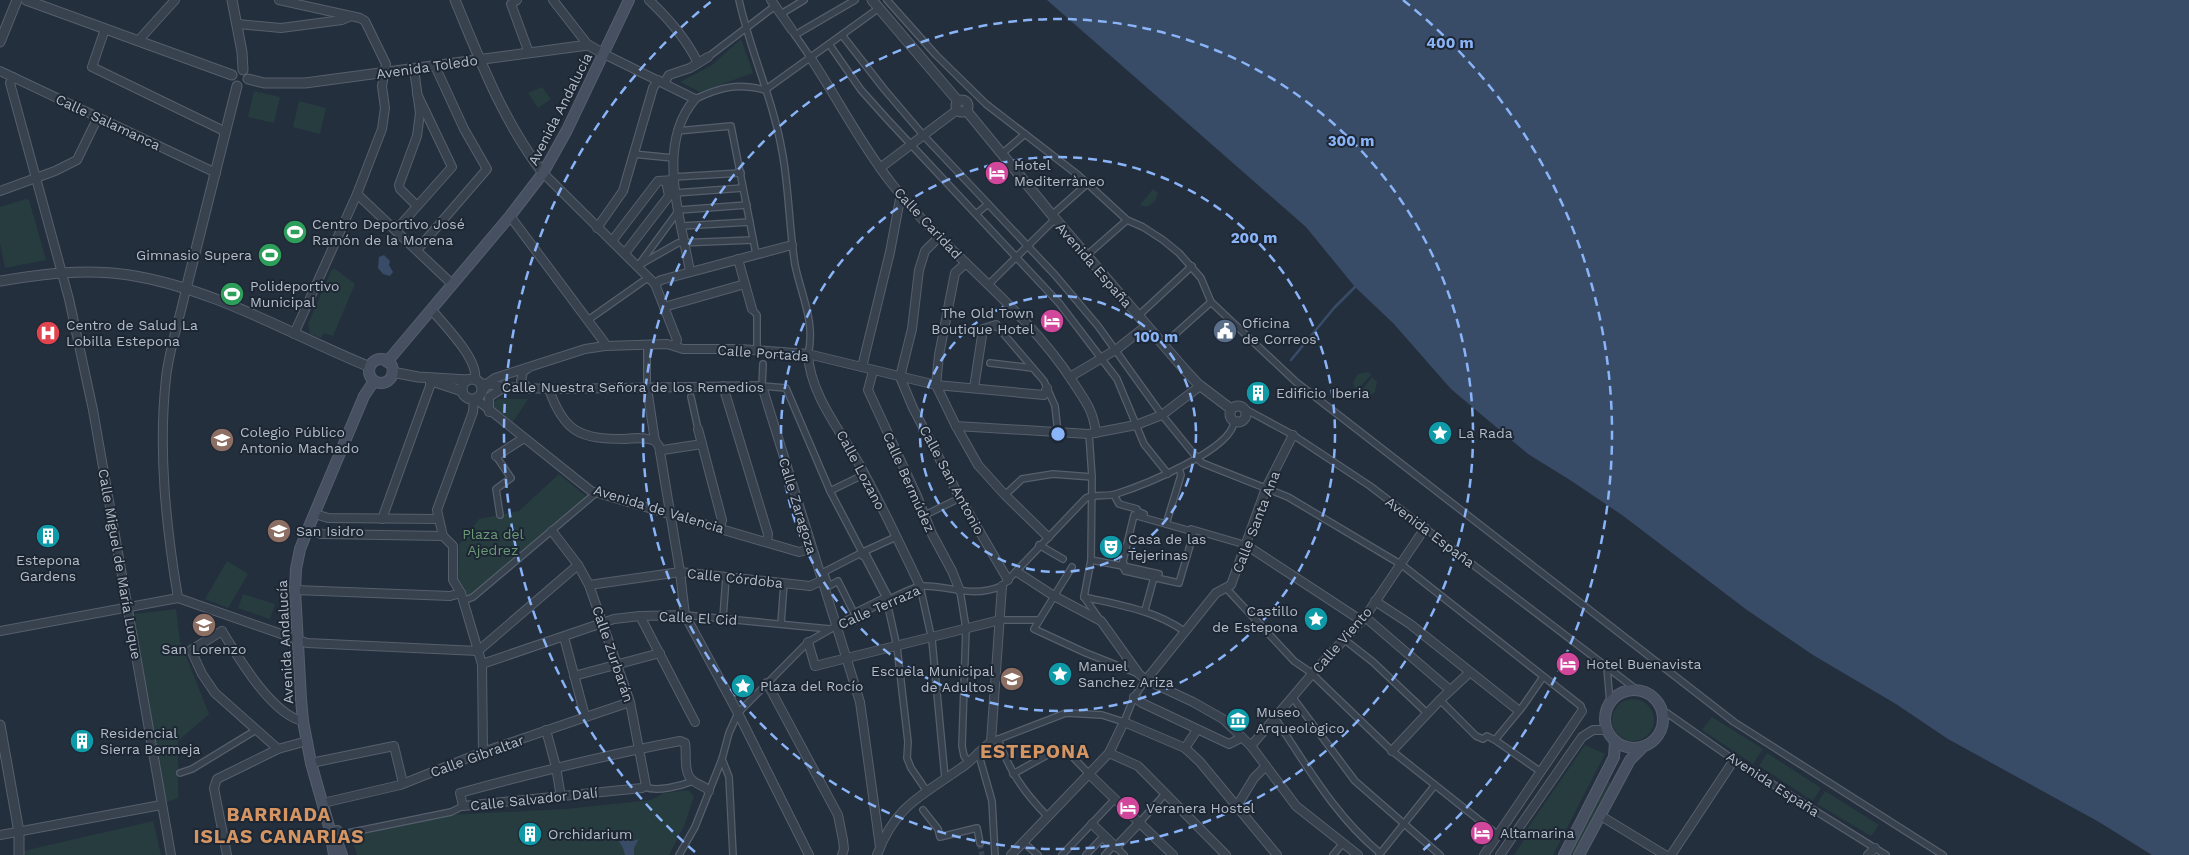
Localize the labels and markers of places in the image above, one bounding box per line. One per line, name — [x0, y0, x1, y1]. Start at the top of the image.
place label: Hotel Mediterràneo — [1014, 157, 1105, 189]
hotel icon: Hotel Mediterràneo — [984, 160, 1010, 186]
place label: Centro Deportivo José Ramón de la Morena — [312, 216, 465, 248]
sports icon: Centro Deportivo José Ramón de la Morena — [282, 219, 308, 245]
sports icon: Gimnasio Supera — [257, 242, 283, 268]
place label: Gimnasio Supera — [136, 247, 252, 263]
place label: Polideportivo Municipal — [250, 278, 339, 310]
sports icon: Polideportivo Municipal — [219, 281, 245, 307]
place label: The Old Town Boutique Hotel — [931, 305, 1035, 337]
hotel icon: The Old Town Boutique Hotel — [1039, 308, 1065, 334]
place label: Oficina de Correos — [1242, 315, 1317, 347]
place label: Centro de Salud La Lobilla Estepona — [66, 317, 198, 349]
public building icon: Oficina de Correos — [1212, 318, 1238, 344]
hospital icon: Centro de Salud La Lobilla Estepona — [35, 320, 61, 346]
building icon: Edificio Iberia — [1245, 380, 1271, 406]
place label: Edificio Iberia — [1276, 385, 1369, 401]
place icon: La Rada — [1427, 420, 1453, 446]
place label: Colegio Público Antonio Machado — [240, 424, 359, 456]
centre of rings — [1049, 425, 1067, 443]
place label: La Rada — [1458, 425, 1513, 441]
school or university icon: Colegio Público Antonio Machado — [209, 427, 235, 453]
school or university icon: San Isidro — [266, 518, 292, 544]
building icon: Estepona Gardens — [35, 523, 61, 549]
place label: San Isidro — [296, 523, 364, 539]
place label: Casa de las Tejerinas — [1128, 531, 1207, 563]
theatre icon: Casa de las Tejerinas — [1098, 534, 1124, 560]
place label: Estepona Gardens — [16, 552, 80, 584]
place label: Castillo de Estepona — [1212, 603, 1298, 635]
place icon: Castillo de Estepona — [1303, 606, 1329, 632]
school or university icon: San Lorenzo — [191, 612, 217, 638]
place label: San Lorenzo — [162, 641, 246, 657]
hotel icon: Hotel Buenavista — [1555, 651, 1581, 677]
place label: Hotel Buenavista — [1586, 656, 1701, 672]
place label: Manuel Sanchez Ariza — [1078, 658, 1174, 690]
place icon: Manuel Sanchez Ariza — [1047, 661, 1073, 687]
place label: Escuela Municipal de Adultos — [871, 663, 995, 695]
school or university icon: Escuela Municipal de Adultos — [999, 666, 1025, 692]
place icon: Plaza del Rocío — [730, 673, 756, 699]
place label: Plaza del Rocío — [760, 678, 863, 694]
place label: Museo Arqueològico — [1256, 704, 1345, 736]
museum icon: Museo Arqueològico — [1225, 707, 1251, 733]
place label: Residencial Sierra Bermeja — [100, 725, 200, 757]
building icon: Residencial Sierra Bermeja — [69, 728, 95, 754]
hotel icon: Veranera Hostel — [1115, 795, 1141, 821]
place label: Veranera Hostel — [1146, 800, 1255, 816]
hotel icon: Altamarina — [1469, 820, 1495, 846]
building icon: Orchidarium — [517, 821, 543, 847]
place label: Altamarina — [1500, 825, 1574, 841]
place label: Orchidarium — [548, 826, 632, 842]

